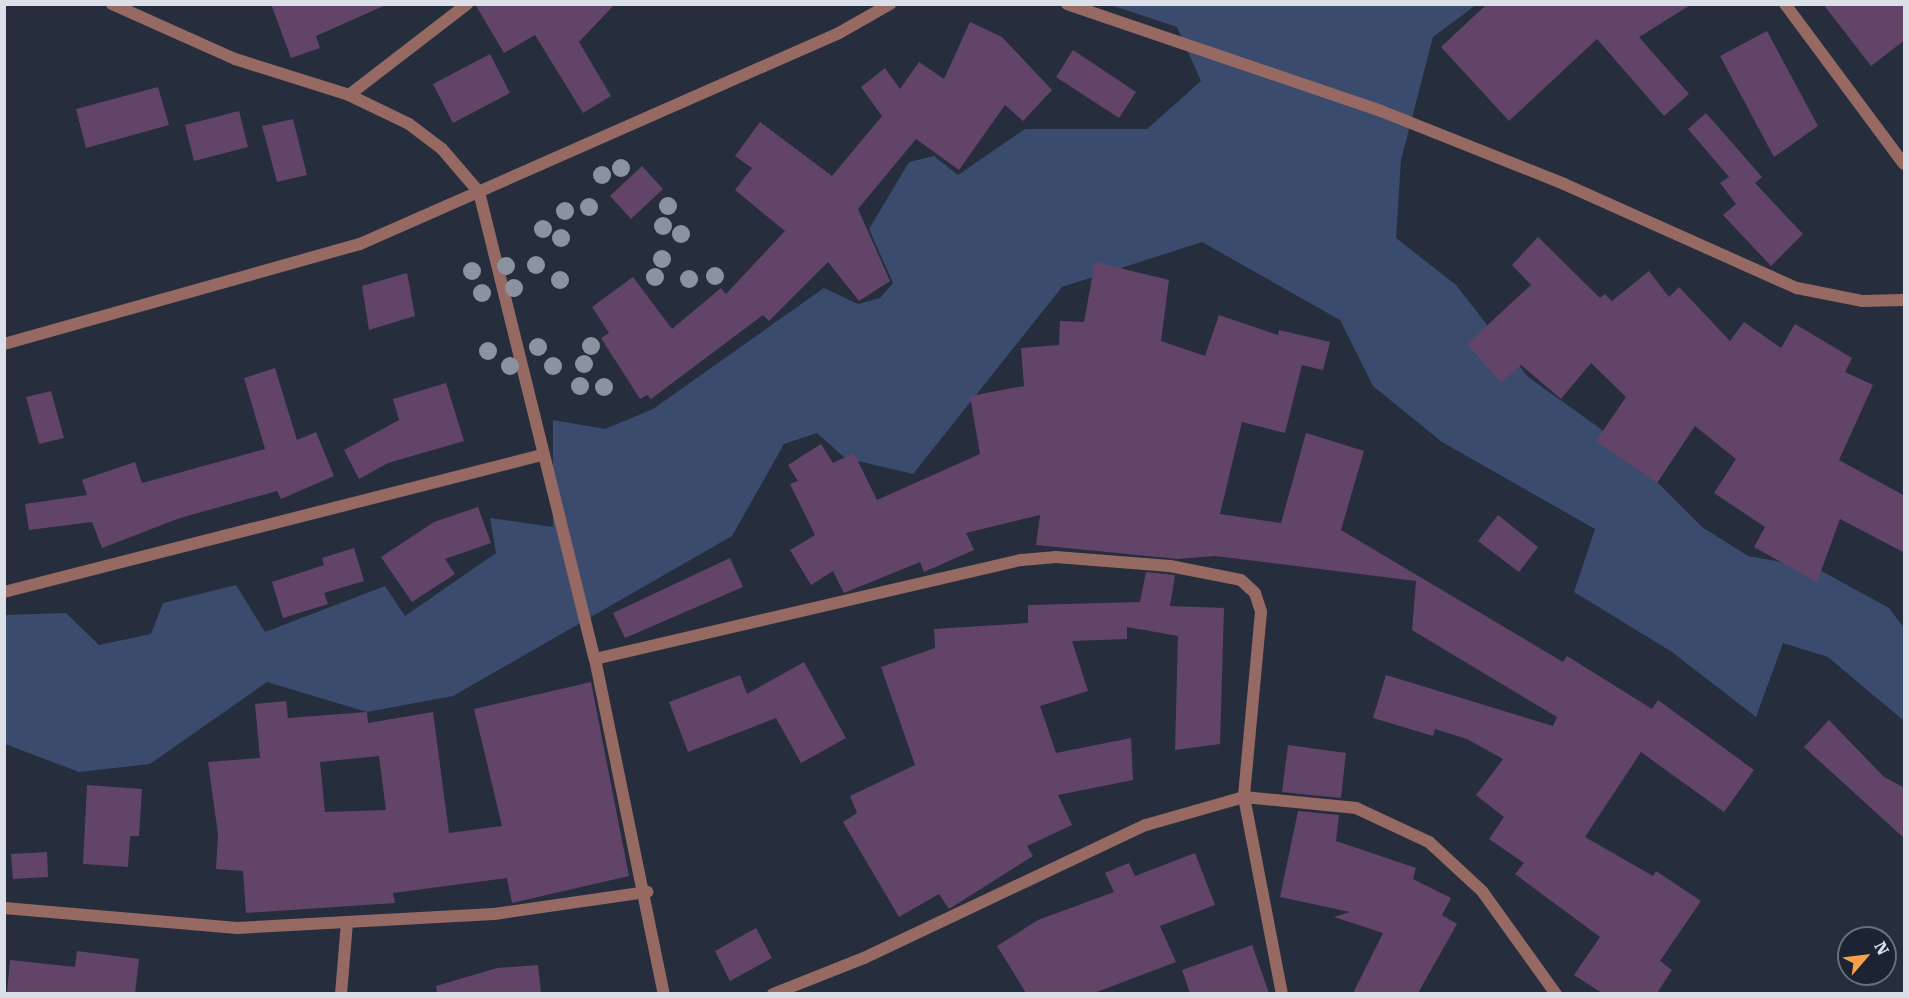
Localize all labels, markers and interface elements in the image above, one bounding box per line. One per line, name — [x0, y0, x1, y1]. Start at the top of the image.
north arrow — [1837, 926, 1897, 986]
text: N — [1870, 938, 1893, 958]

